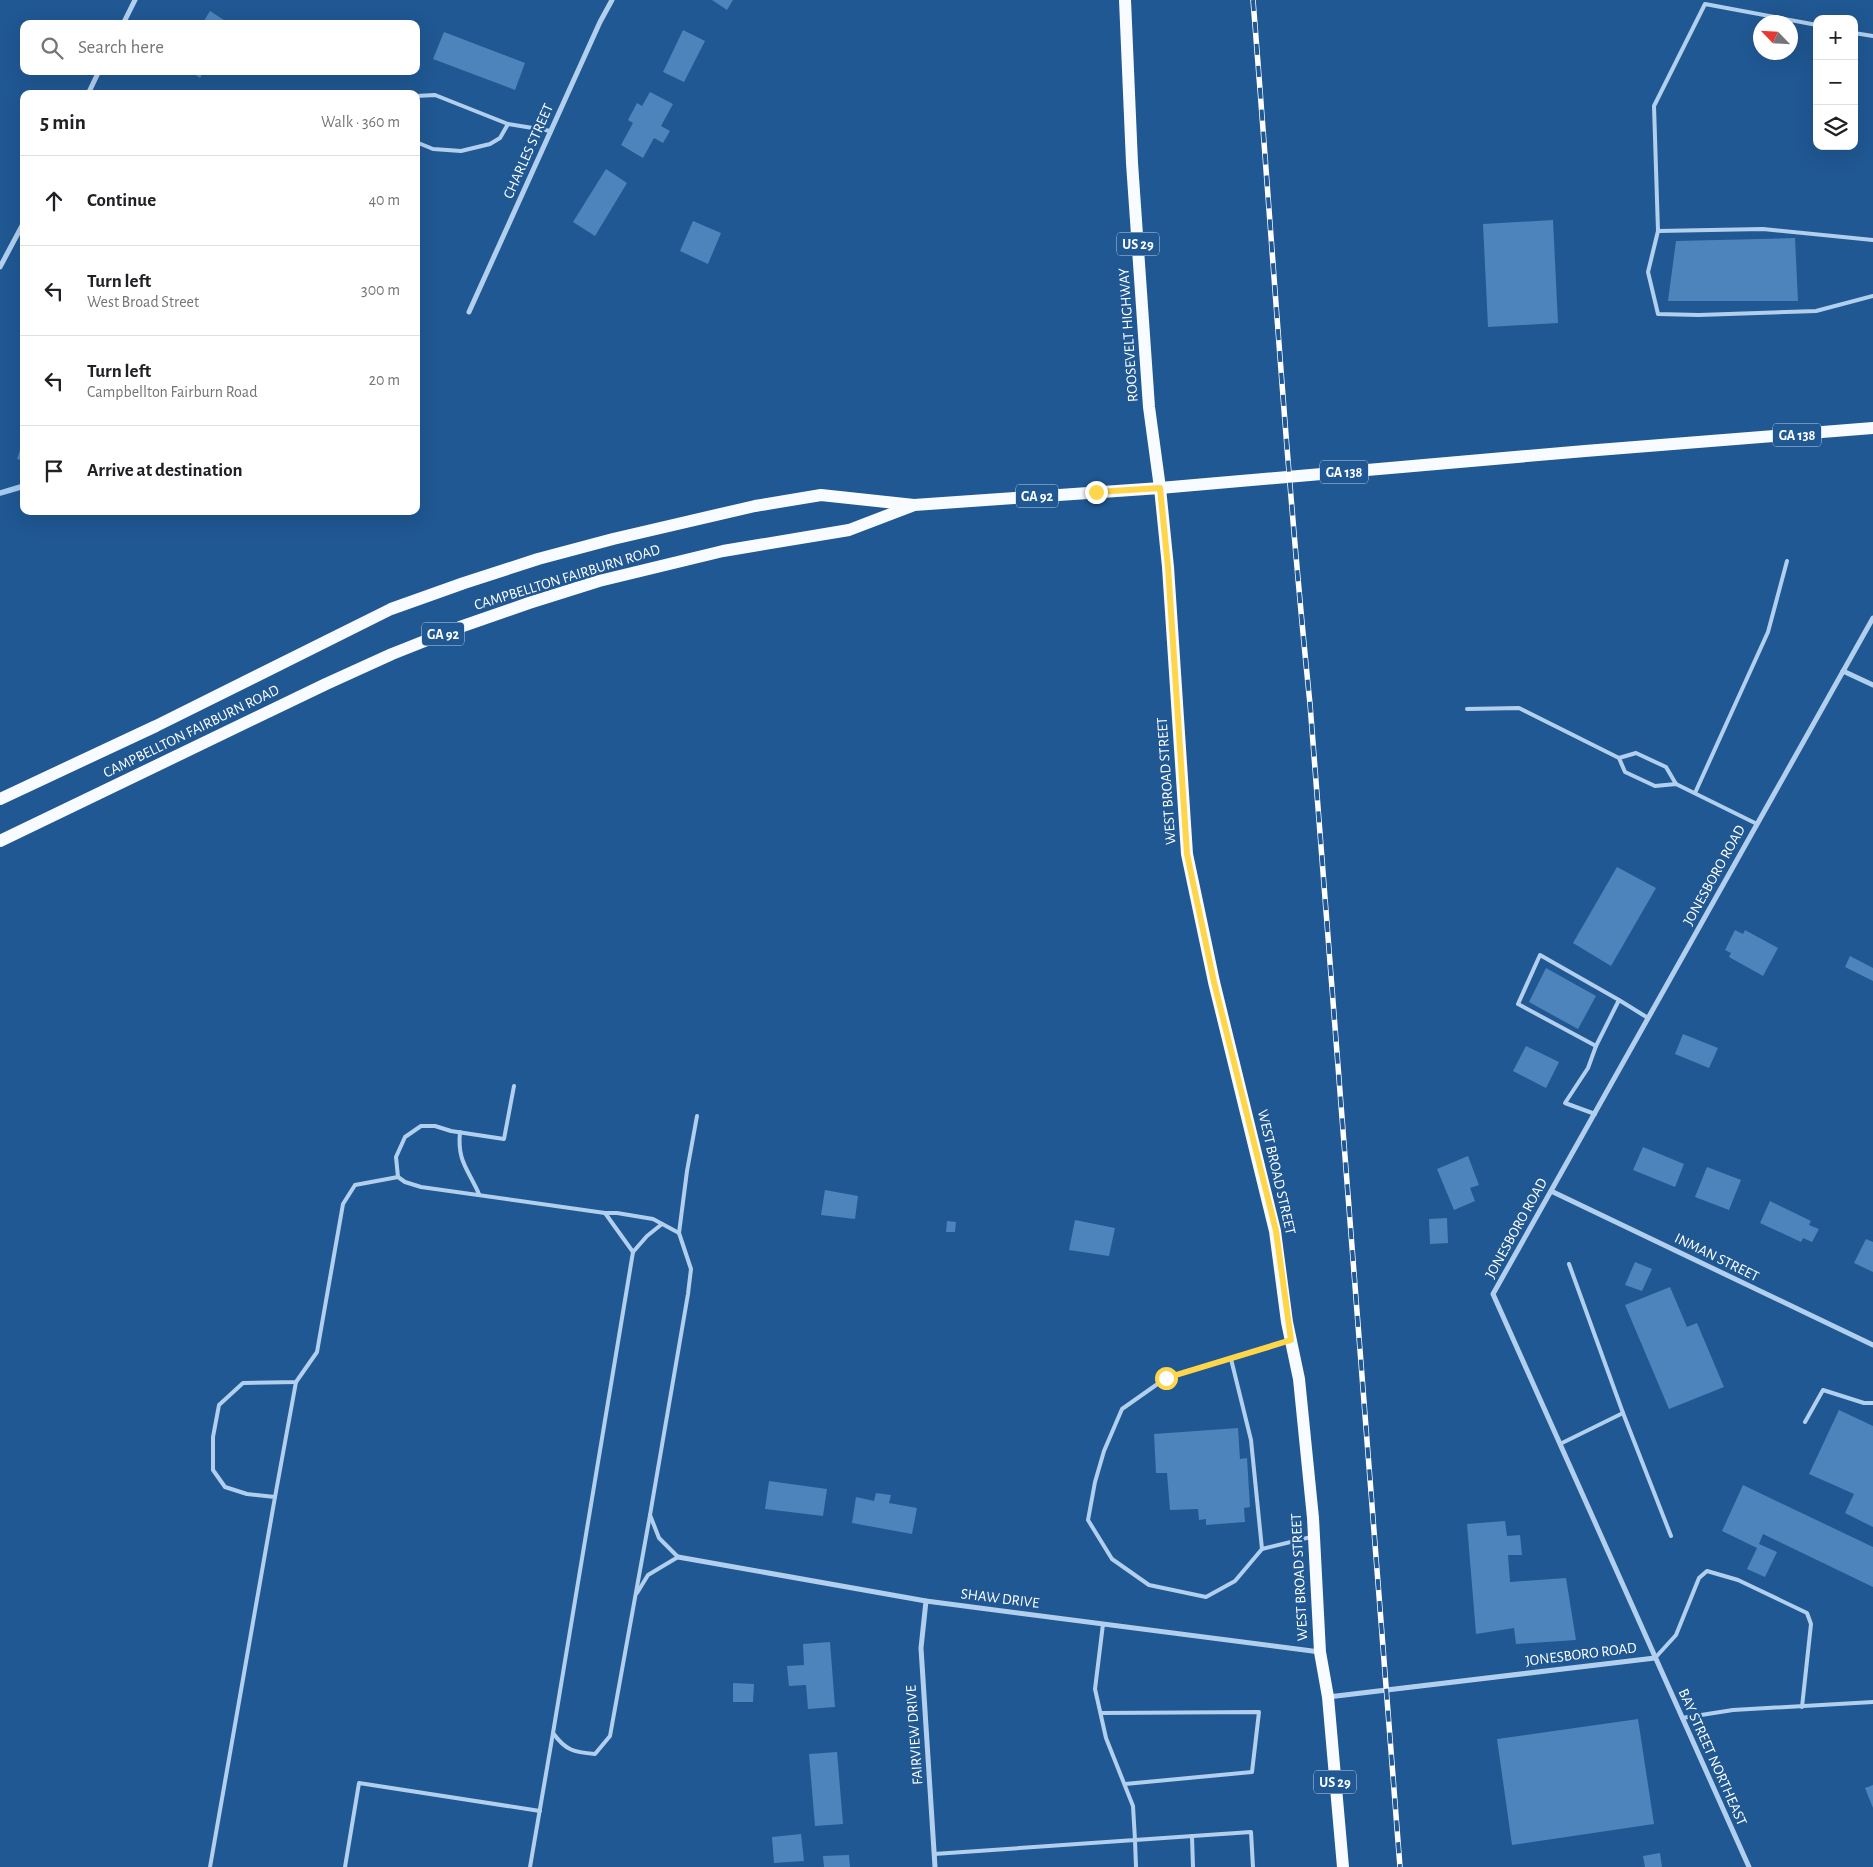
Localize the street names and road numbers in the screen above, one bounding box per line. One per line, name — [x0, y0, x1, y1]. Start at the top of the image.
street label: CHARLES STREET — [501, 101, 556, 201]
road number: US 29 — [1117, 232, 1159, 255]
street label: ROOSEVELT HIGHWAY — [1116, 267, 1141, 403]
road number: GA 138 — [1773, 424, 1821, 446]
road number: GA 138 — [1320, 461, 1368, 484]
road number: GA 92 — [1016, 484, 1058, 508]
street label: CAMPBELLTON FAIRBURN ROAD — [472, 542, 662, 613]
road number: GA 92 — [422, 622, 464, 646]
street label: CAMPBELLTON FAIRBURN ROAD — [101, 682, 282, 781]
street label: WEST BROAD STREET — [1155, 716, 1178, 845]
street label: JONESBORO ROAD — [1681, 822, 1748, 928]
street label: WEST BROAD STREET — [1255, 1108, 1298, 1237]
street label: JONESBORO ROAD — [1483, 1175, 1550, 1281]
street label: INMAN STREET — [1672, 1231, 1762, 1285]
street label: WEST BROAD STREET — [1289, 1512, 1310, 1641]
street label: SHAW DRIVE — [960, 1586, 1040, 1611]
street label: JONESBORO ROAD — [1525, 1640, 1638, 1669]
street label: FAIRVIEW DRIVE — [904, 1685, 925, 1785]
street label: BAY STREET NORTHEAST — [1676, 1686, 1750, 1829]
road number: US 29 — [1314, 1770, 1356, 1794]

